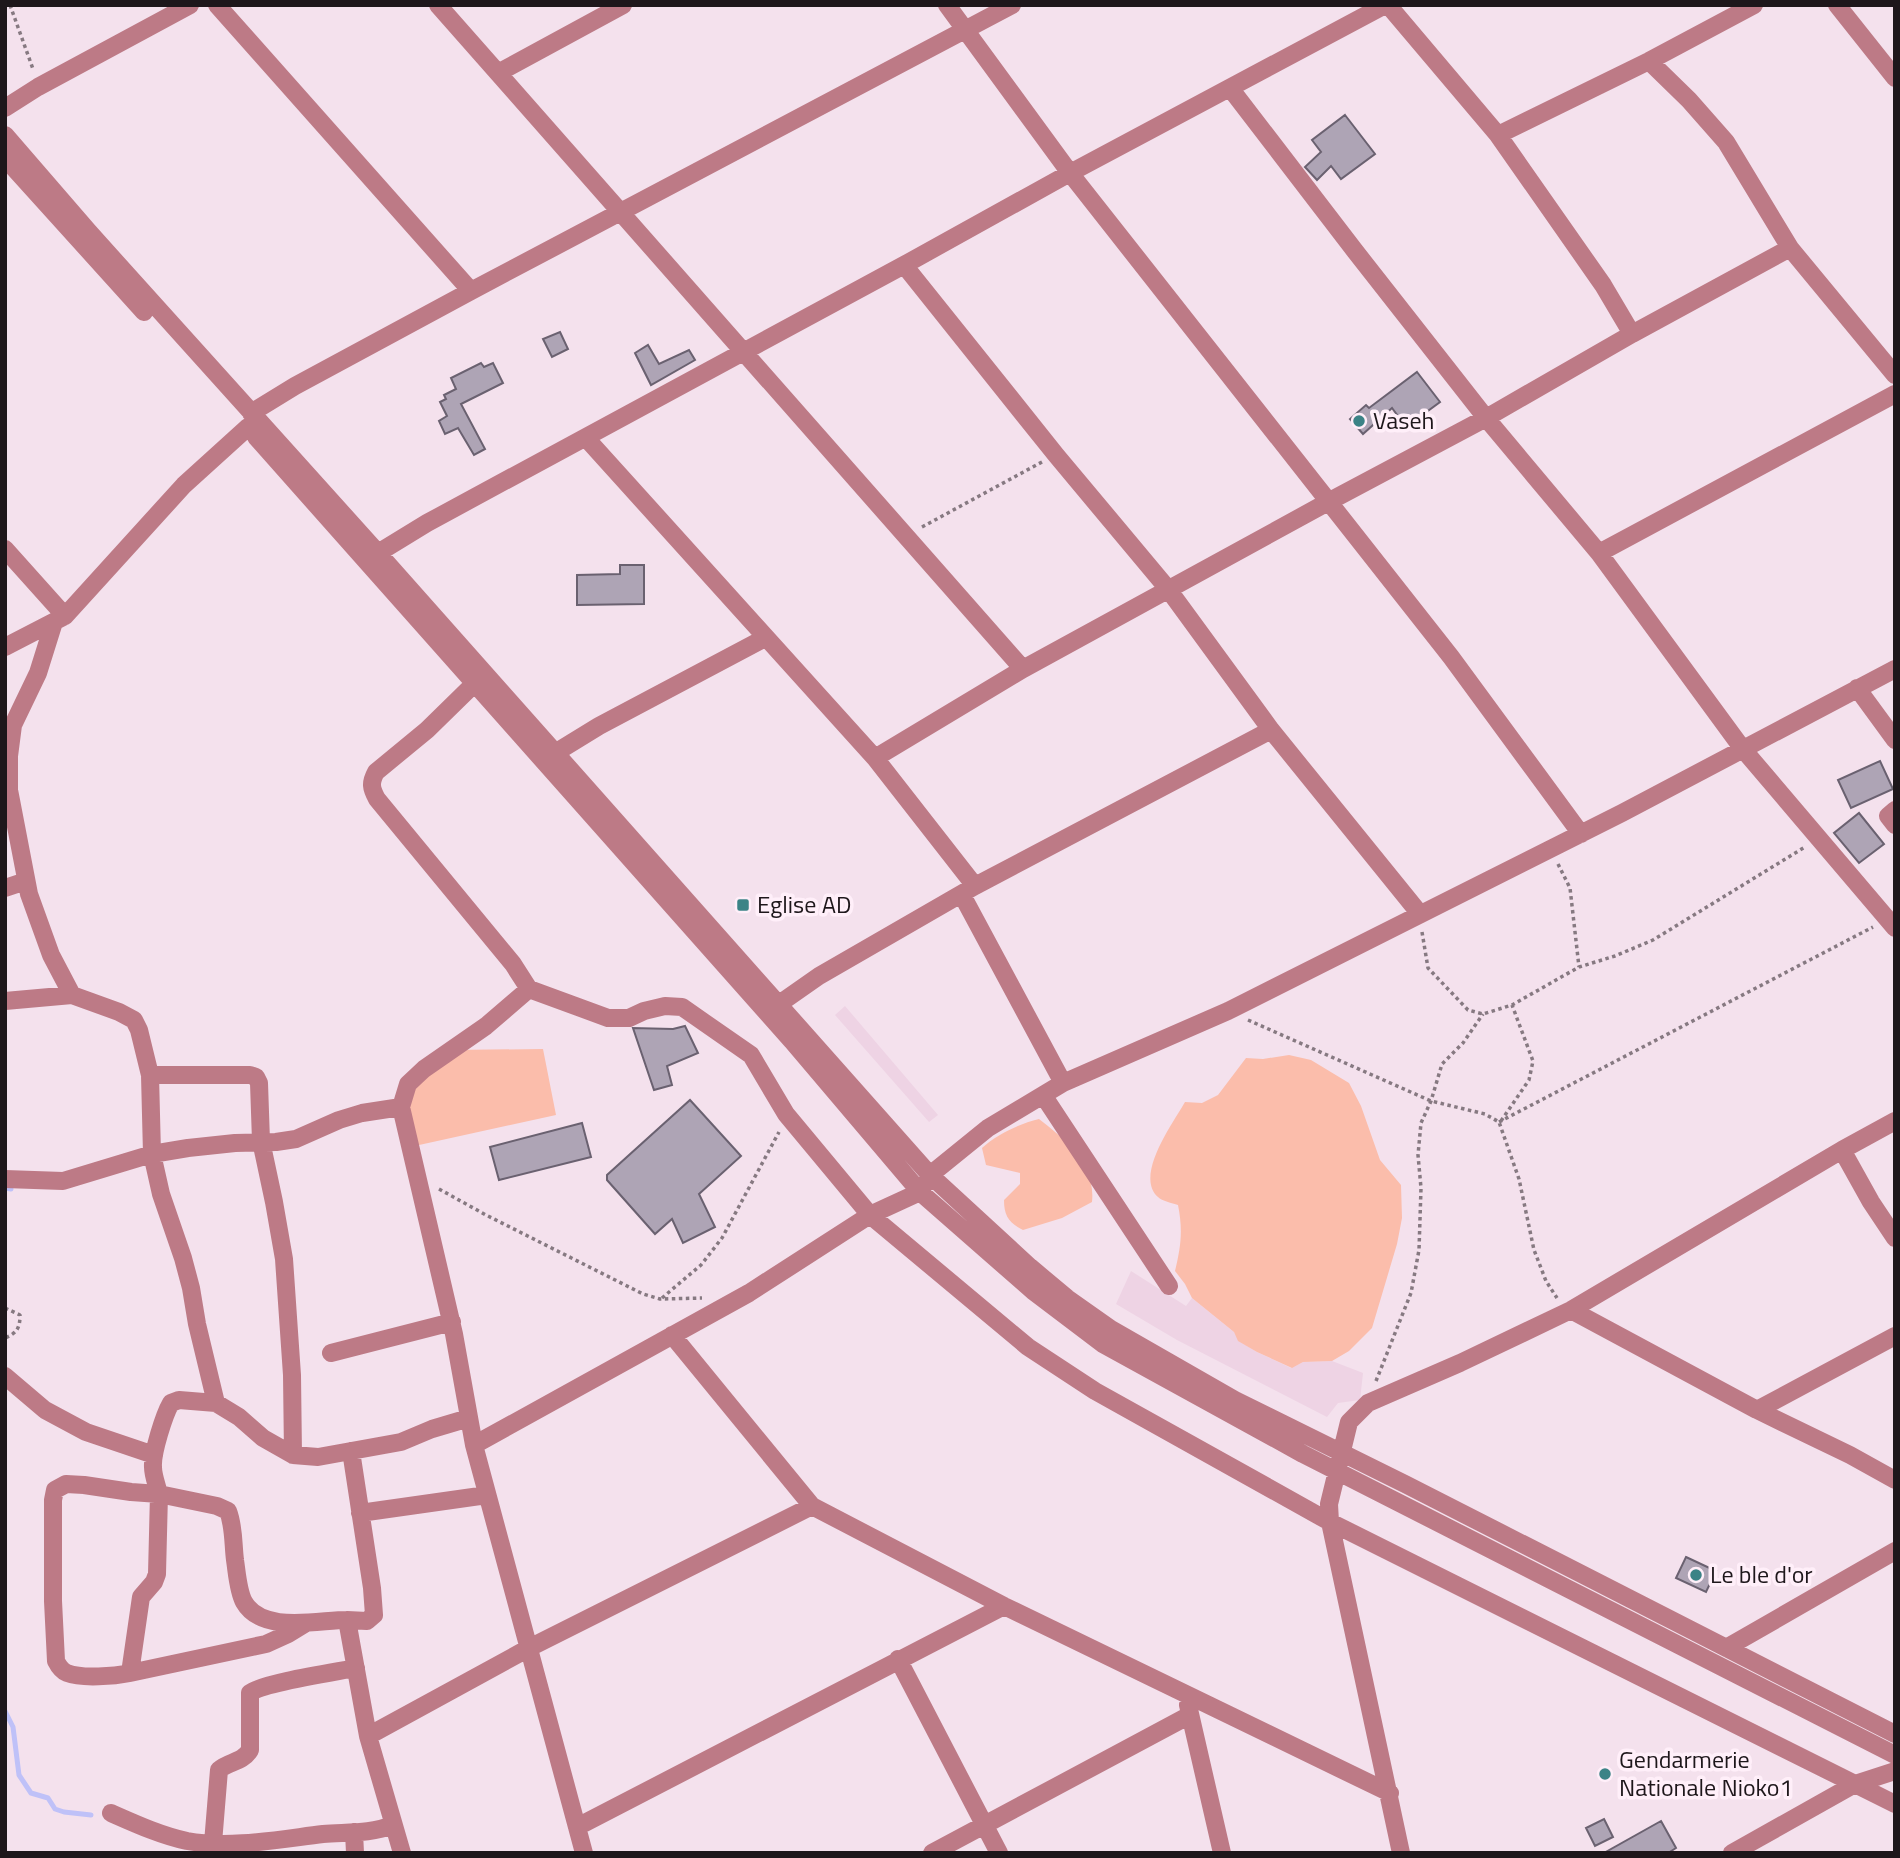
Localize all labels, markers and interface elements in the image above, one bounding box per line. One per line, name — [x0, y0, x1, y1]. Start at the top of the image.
place label: Vaseh — [1373, 402, 1435, 438]
marker: Vaseh — [1351, 413, 1367, 429]
place label: Eglise AD — [757, 886, 851, 922]
marker: Eglise AD — [735, 897, 751, 913]
place label: Le ble d'or — [1710, 1556, 1813, 1592]
marker: Le ble d'or — [1688, 1567, 1704, 1583]
place label: Gendarmerie Nationale Nioko1 — [1619, 1741, 1793, 1805]
marker: Gendarmerie Nationale Nioko1 — [1597, 1766, 1613, 1782]

